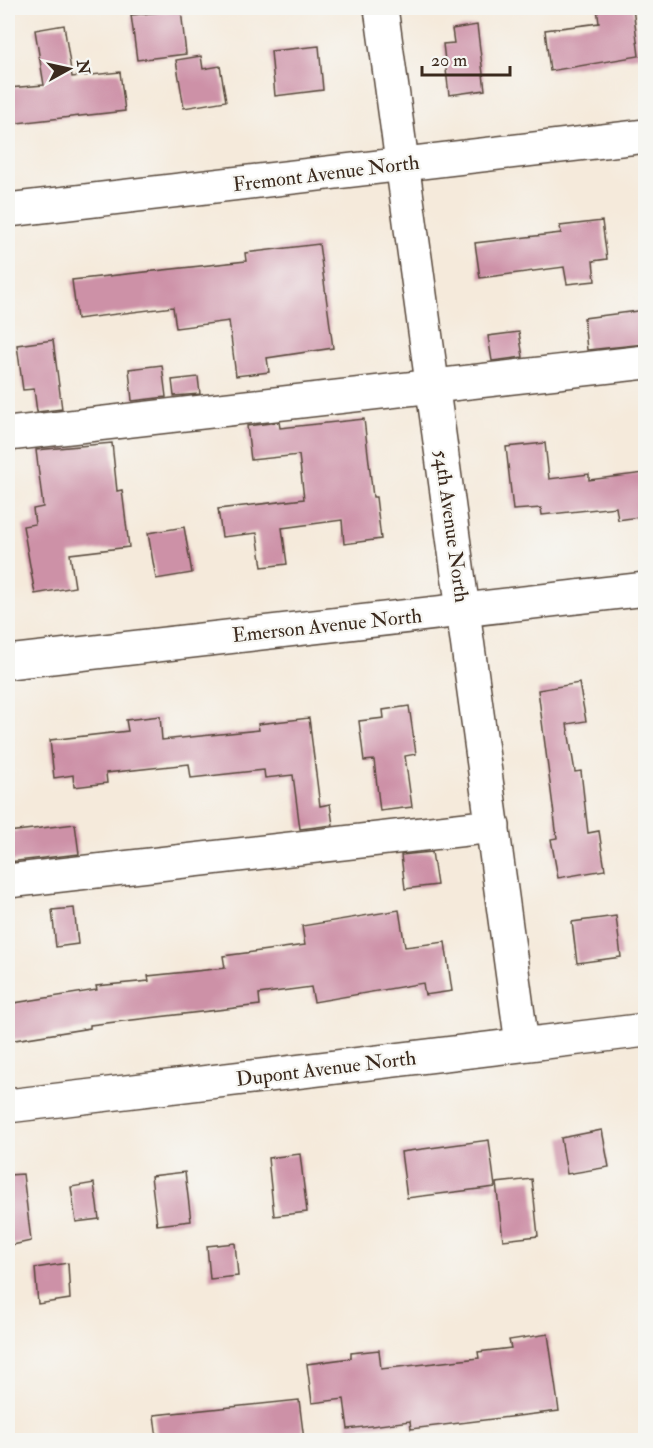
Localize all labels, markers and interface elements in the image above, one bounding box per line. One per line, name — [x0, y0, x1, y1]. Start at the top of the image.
north arrow — [39, 39, 99, 99]
scale bar — [422, 39, 510, 77]
text: 20 m — [431, 49, 467, 72]
text: N — [72, 58, 94, 76]
street label: Fremont Avenue North — [232, 150, 421, 197]
street label: 54th Avenue North — [428, 448, 475, 604]
street label: Emerson Avenue North — [231, 603, 423, 648]
street label: Dupont Avenue North — [235, 1045, 418, 1093]

